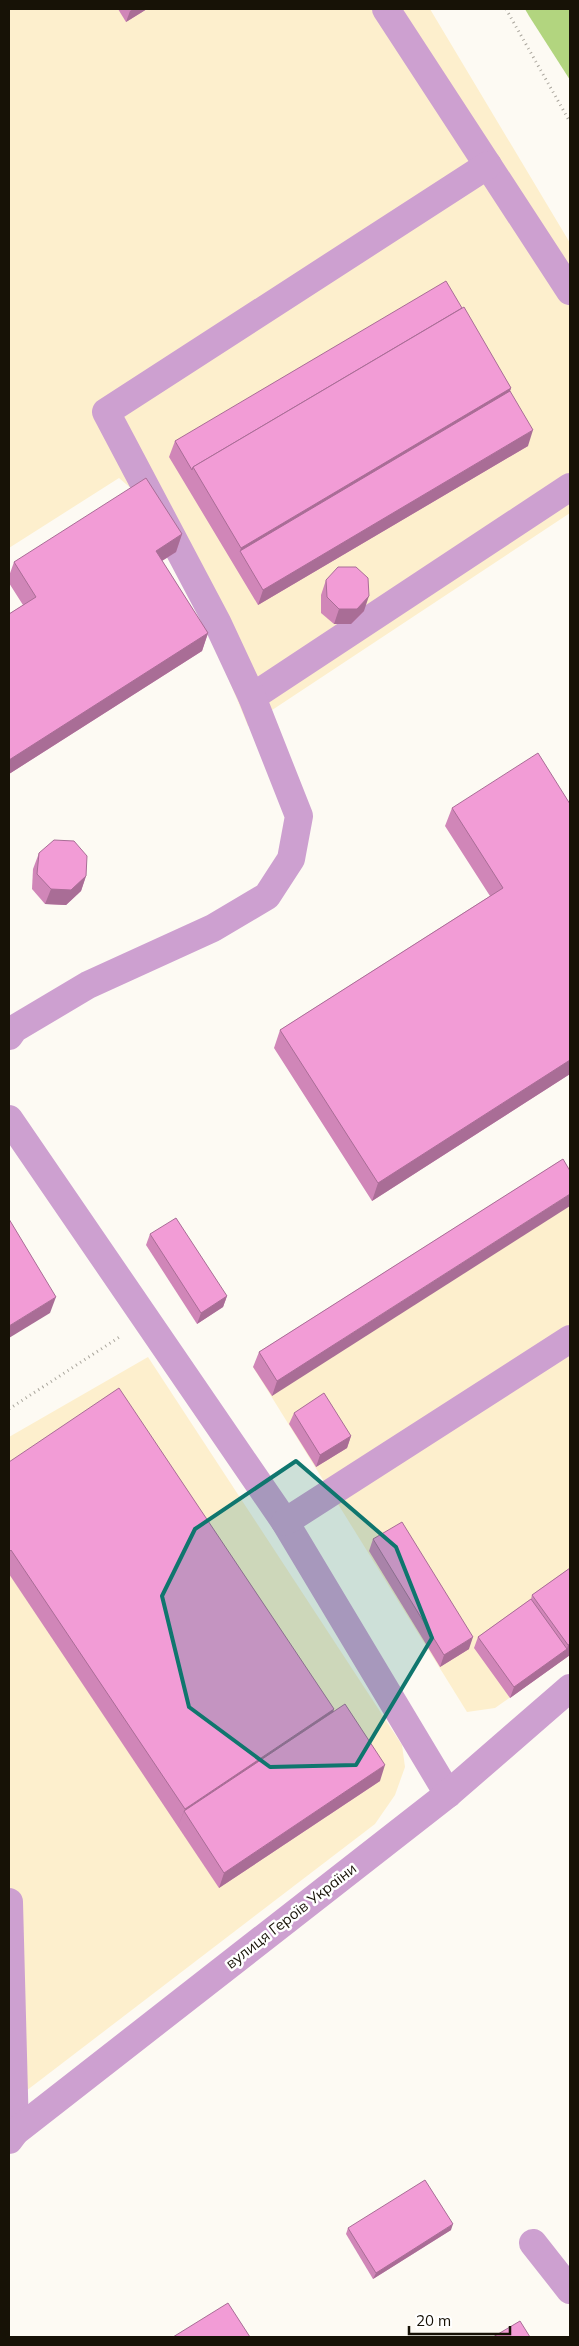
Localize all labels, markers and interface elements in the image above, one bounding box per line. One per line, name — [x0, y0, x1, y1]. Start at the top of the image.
street label: вулиця Героїв України — [221, 1859, 360, 1973]
scale bar — [409, 2304, 510, 2336]
text: 20 m — [416, 2311, 451, 2330]

